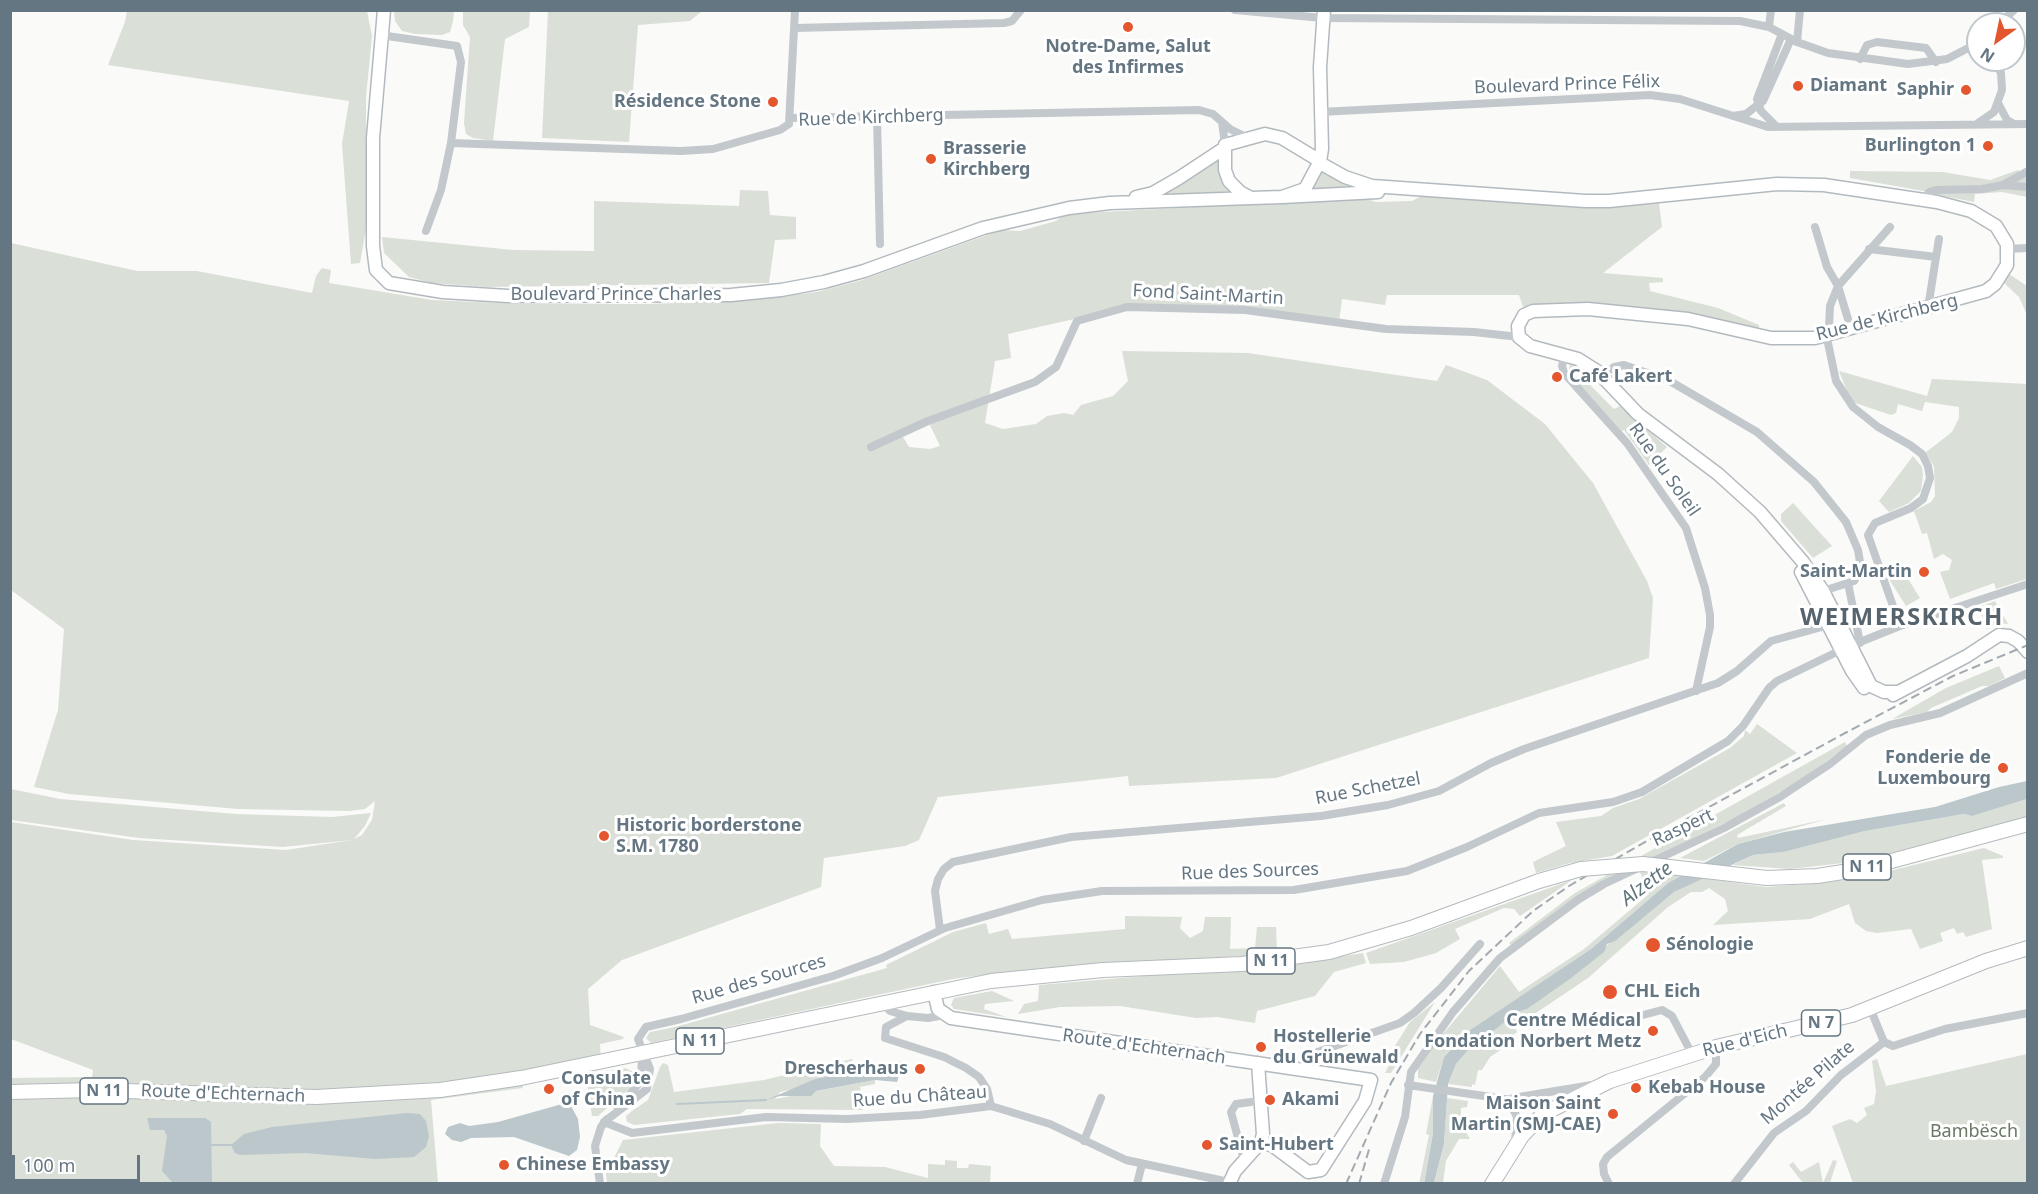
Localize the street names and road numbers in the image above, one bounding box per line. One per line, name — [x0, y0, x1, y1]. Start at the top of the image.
street label: Boulevard Prince Félix — [1474, 71, 1660, 99]
street label: Rue de Kirchberg — [798, 105, 944, 131]
street label: Fond Saint-Martin — [1132, 280, 1284, 310]
street label: Boulevard Prince Charles — [510, 284, 722, 306]
street label: Rue de Kirchberg — [1814, 290, 1960, 346]
street label: Rue du Soleil — [1624, 419, 1704, 521]
street label: Rue Schetzel — [1314, 768, 1422, 810]
street label: Raspert — [1649, 804, 1717, 852]
road number: N 11 — [1843, 854, 1891, 880]
street label: Rue des Sources — [1181, 859, 1319, 885]
road number: N 11 — [1247, 948, 1295, 974]
street label: Rue des Sources — [690, 951, 828, 1009]
road number: N 7 — [1802, 1010, 1840, 1036]
street label: Rue d'Eich — [1700, 1020, 1790, 1062]
street label: Route d'Echternach — [1061, 1025, 1227, 1069]
road number: N 11 — [676, 1028, 724, 1054]
street label: Montée Pilate — [1757, 1037, 1859, 1129]
road number: N 11 — [80, 1078, 128, 1104]
street label: Route d'Echternach — [140, 1080, 306, 1108]
street label: Rue du Château — [852, 1082, 988, 1112]

